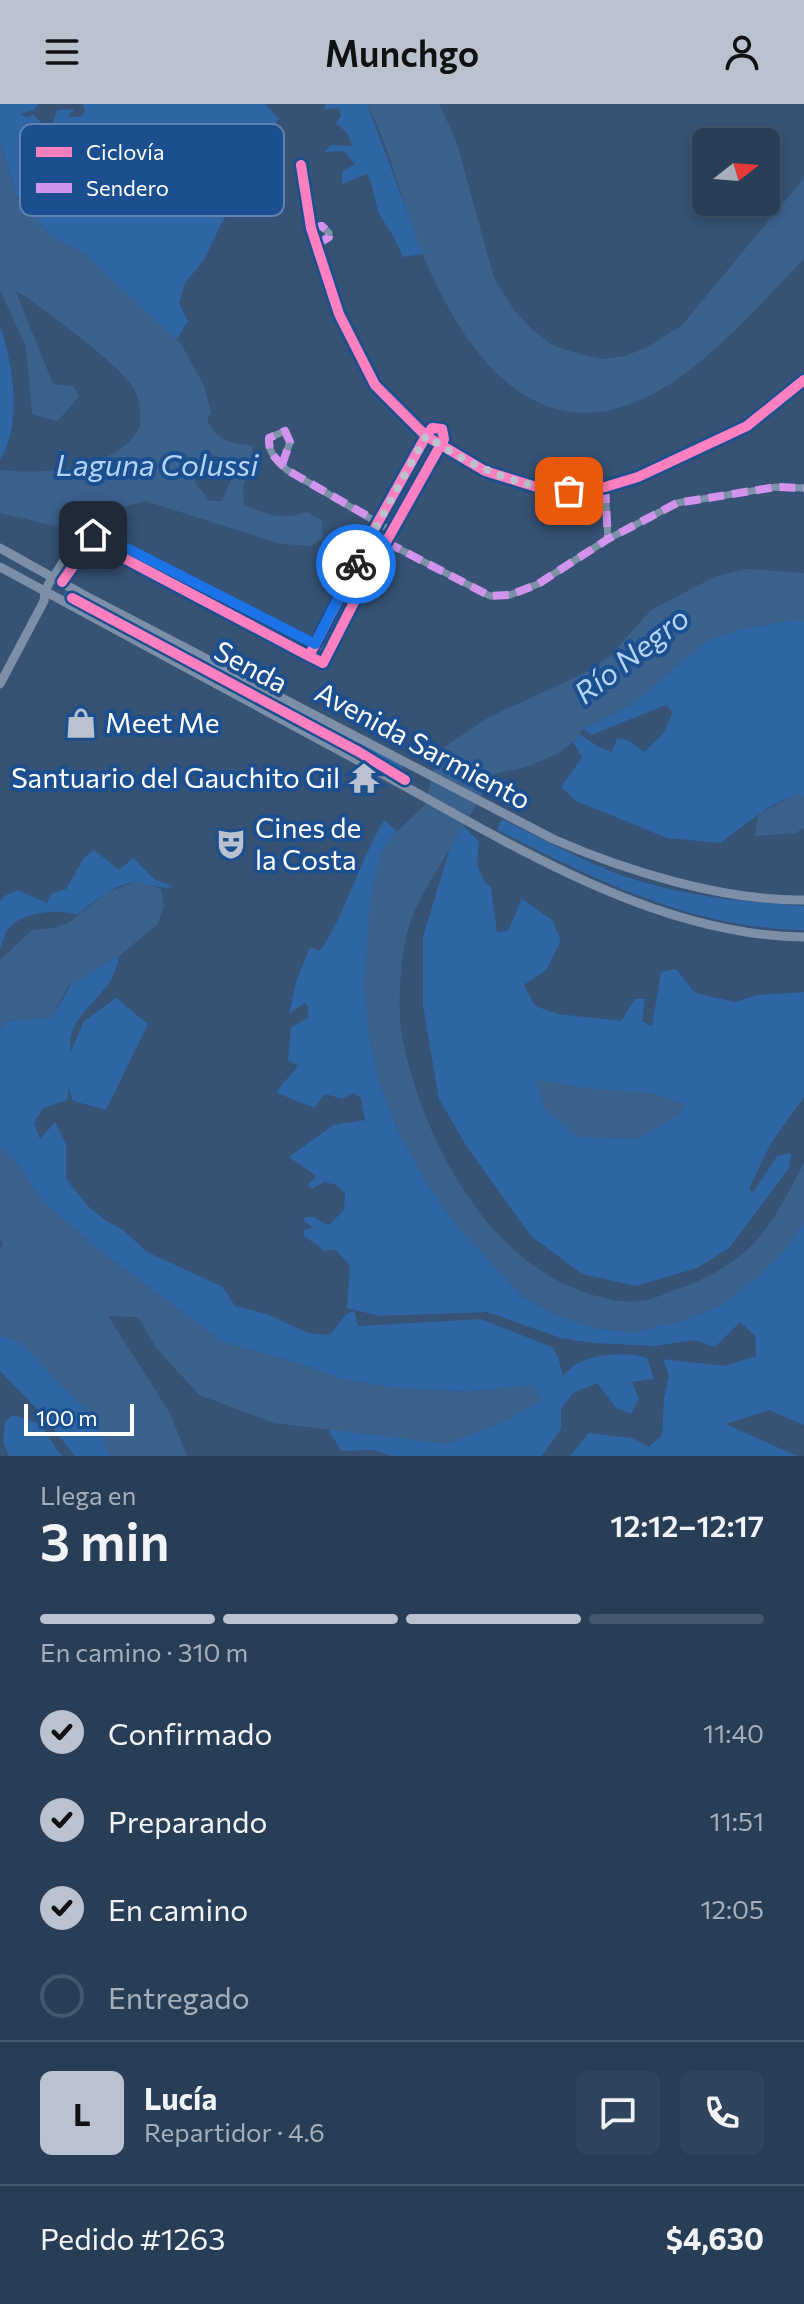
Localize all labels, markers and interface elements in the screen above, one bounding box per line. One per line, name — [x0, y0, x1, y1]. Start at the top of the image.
icon: menu — [40, 30, 84, 74]
text: Munchgo — [325, 30, 479, 74]
icon: person — [720, 30, 764, 74]
legend — [20, 124, 284, 216]
north arrow — [692, 128, 780, 216]
map controls — [692, 128, 780, 216]
text: Ciclovía — [86, 138, 164, 165]
text: Sendero — [86, 174, 169, 201]
water label: Laguna Colussi — [56, 445, 259, 482]
pin — [535, 457, 603, 525]
icon: bag — [547, 469, 591, 513]
pin — [59, 501, 127, 569]
icon: home — [71, 513, 115, 557]
courier — [316, 524, 396, 604]
icon: bike — [334, 542, 378, 586]
water label: Río Negro — [566, 598, 695, 710]
street label: Senda — [209, 633, 294, 699]
street label: Avenida Sarmiento — [310, 674, 537, 816]
place label: Meet Me — [105, 705, 219, 739]
shop icon: Meet Me — [64, 706, 98, 740]
place label: Santuario del Gauchito Gil — [11, 760, 340, 794]
temple icon: Santuario del Gauchito Gil — [347, 761, 381, 795]
place label: Cines de la Costa — [255, 810, 361, 876]
theatre icon: Cines de la Costa — [214, 827, 248, 861]
scale bar — [24, 1400, 134, 1436]
text: 100 m — [36, 1404, 98, 1431]
text: Llega en — [40, 1479, 136, 1510]
text: 12:12–12:17 — [610, 1506, 764, 1543]
text: 3 min — [40, 1508, 169, 1572]
text: En camino · 310 m — [40, 1636, 248, 1667]
icon: check — [40, 1710, 84, 1754]
text: Confirmado — [108, 1714, 272, 1751]
text: 11:40 — [703, 1717, 764, 1748]
icon: check — [40, 1798, 84, 1842]
text: Preparando — [108, 1802, 267, 1839]
text: 11:51 — [710, 1805, 764, 1836]
icon: check — [40, 1886, 84, 1930]
text: En camino — [108, 1890, 248, 1927]
text: 12:05 — [700, 1893, 764, 1924]
text: Entregado — [108, 1978, 250, 2015]
button: chat — [576, 2071, 660, 2155]
button: phone — [680, 2071, 764, 2155]
text: Lucía — [144, 2079, 217, 2116]
text: L — [73, 2095, 91, 2132]
text: Repartidor · 4.6 — [144, 2116, 325, 2147]
text: Pedido #1263 — [40, 2219, 225, 2256]
text: $4,630 — [666, 2219, 764, 2256]

